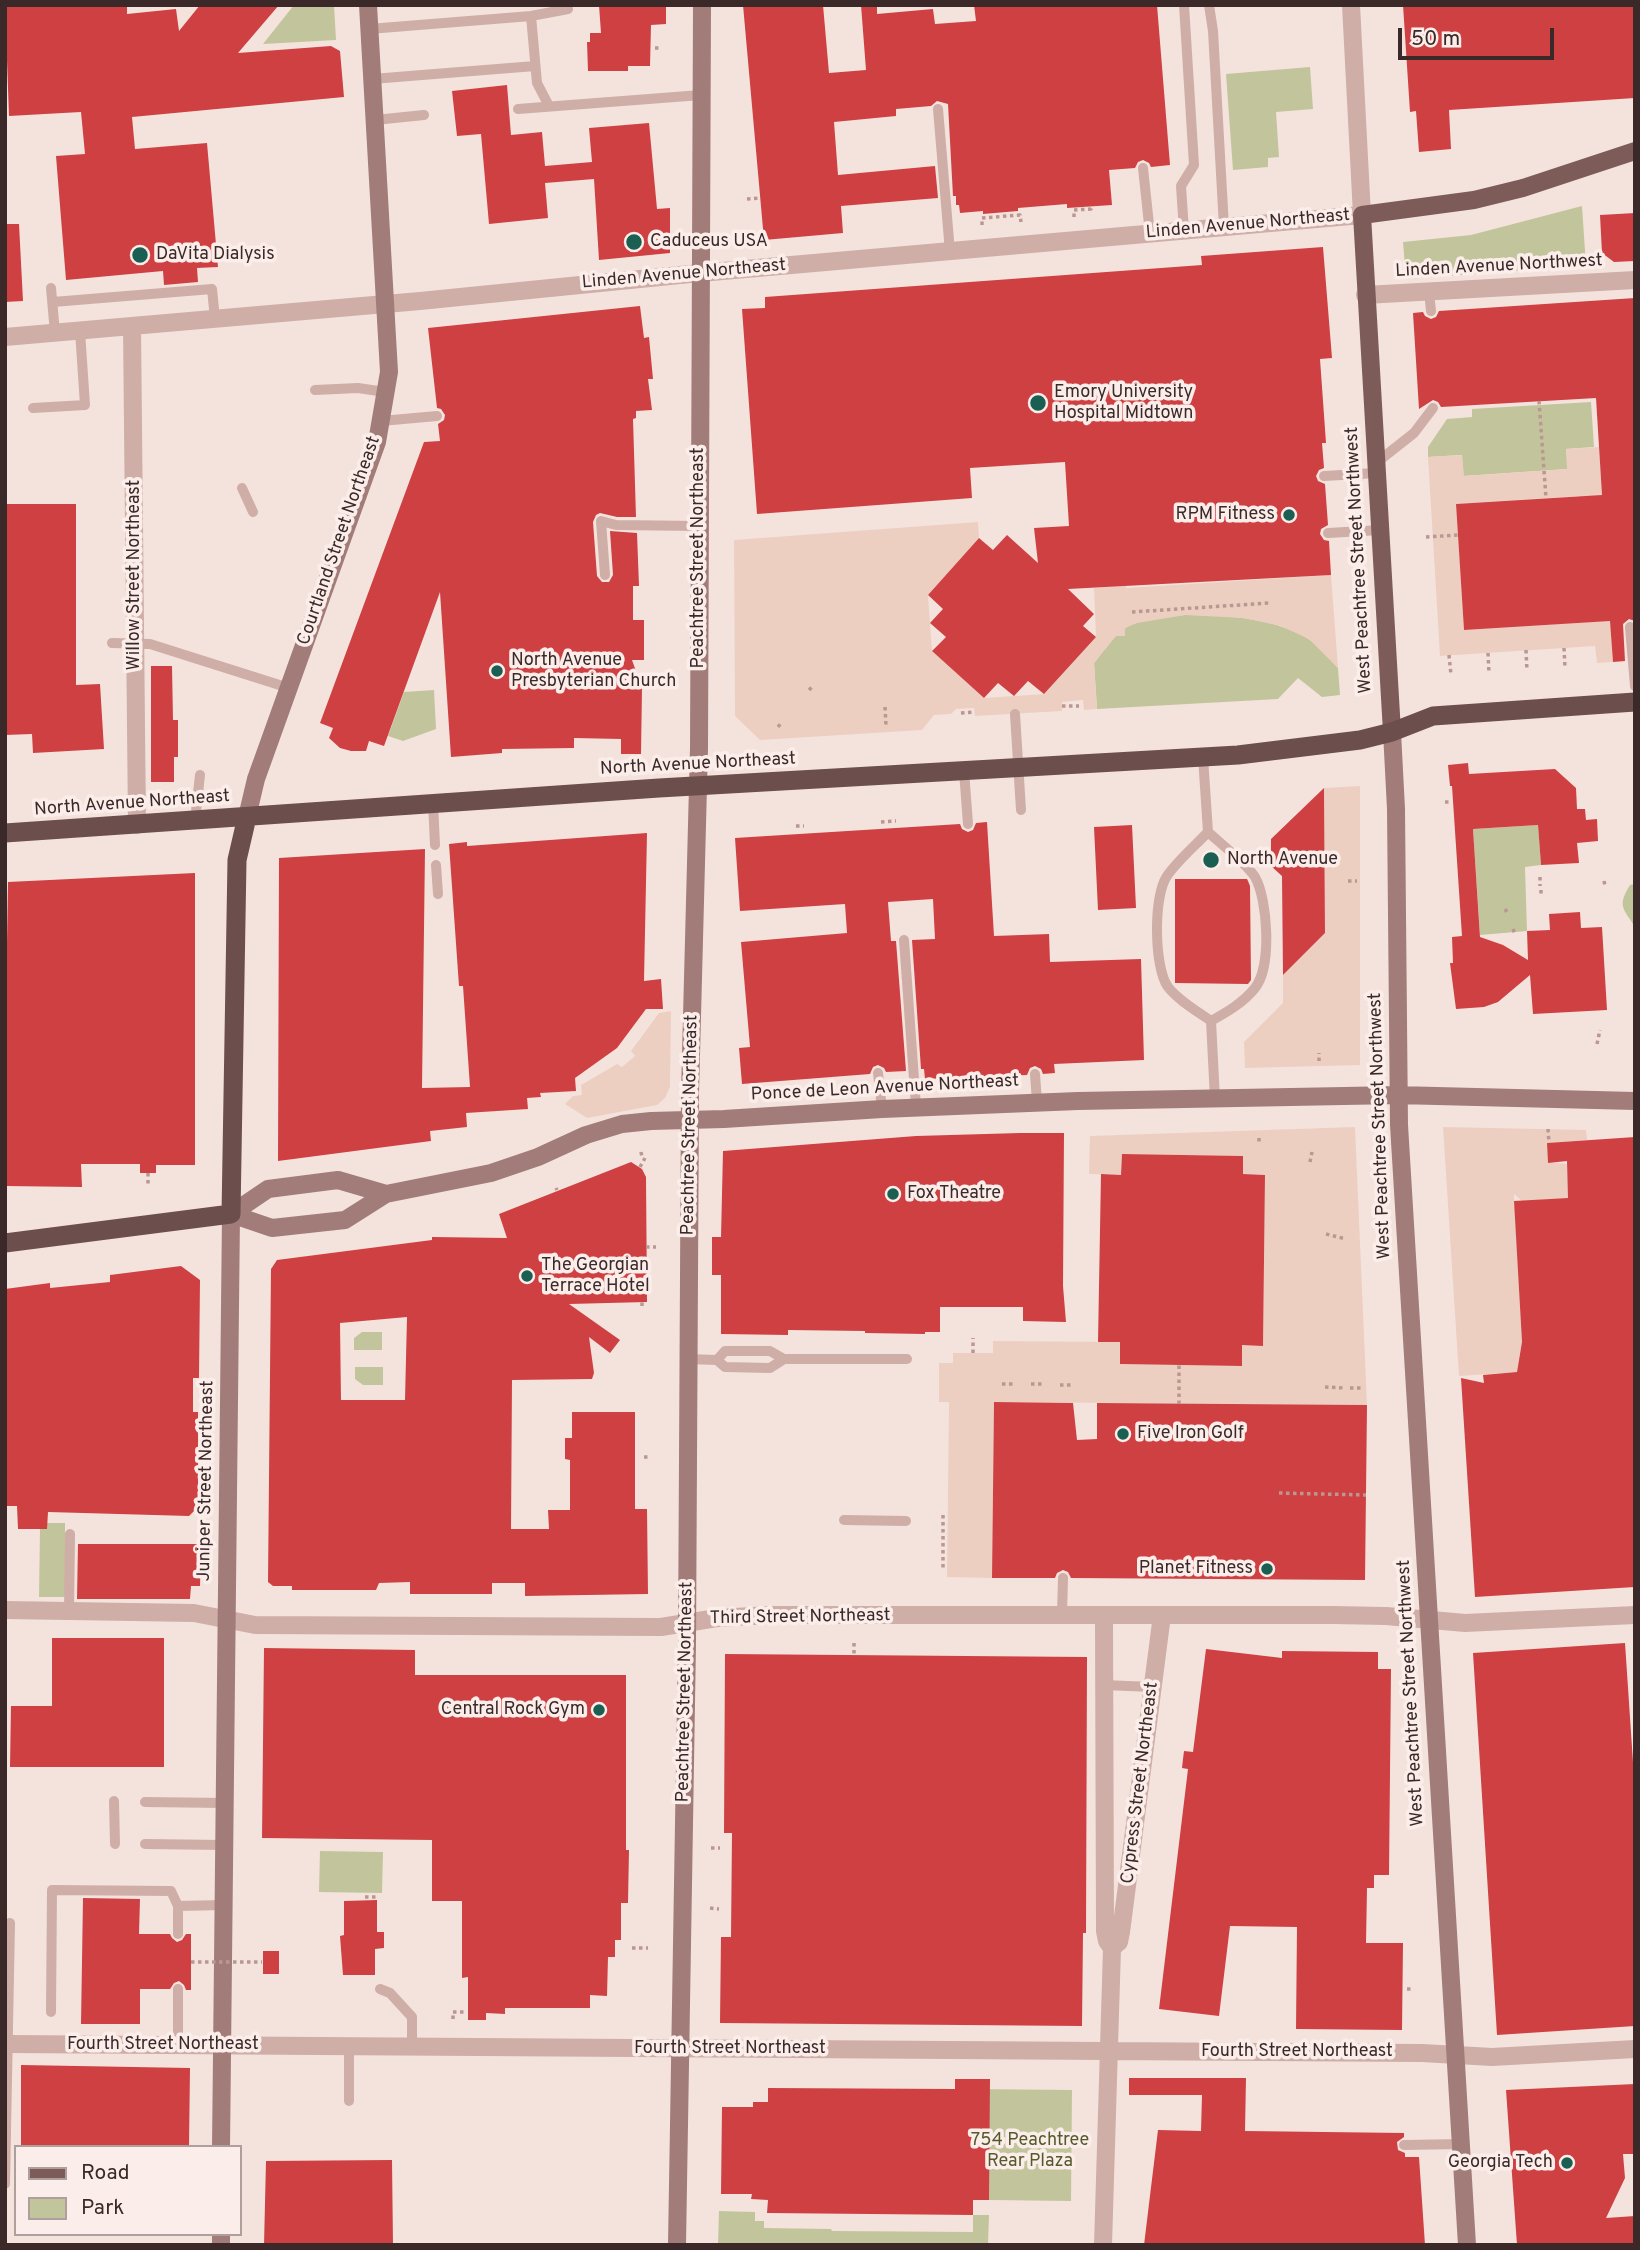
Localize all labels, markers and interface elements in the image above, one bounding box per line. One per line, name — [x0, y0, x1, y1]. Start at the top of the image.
scale bar — [1402, 14, 1558, 58]
text: 50 m — [1411, 26, 1460, 53]
street label: Linden Avenue Northeast — [1145, 205, 1351, 245]
place label: Caduceus USA — [650, 231, 768, 253]
marker: Caduceus USA — [624, 232, 644, 252]
place label: DaVita Dialysis — [156, 244, 275, 266]
marker: DaVita Dialysis — [130, 245, 150, 265]
street label: Linden Avenue Northwest — [1395, 251, 1603, 283]
street label: Linden Avenue Northeast — [581, 255, 787, 295]
place label: Emory University Hospital Midtown — [1054, 382, 1193, 424]
marker: Emory University Hospital Midtown — [1028, 393, 1048, 413]
street label: West Peachtree Street Northwest — [1342, 426, 1378, 694]
street label: Courtland Street Northeast — [294, 434, 386, 648]
street label: Peachtree Street Northeast — [688, 448, 710, 668]
street label: Willow Street Northeast — [124, 480, 146, 670]
place label: RPM Fitness — [1175, 504, 1275, 526]
marker: RPM Fitness — [1281, 507, 1297, 523]
place label: North Avenue Presbyterian Church — [511, 650, 676, 692]
marker: North Avenue Presbyterian Church — [489, 663, 505, 679]
street label: North Avenue Northeast — [599, 749, 797, 781]
street label: North Avenue Northeast — [33, 786, 231, 822]
place label: North Avenue — [1227, 849, 1338, 871]
marker: North Avenue — [1201, 850, 1221, 870]
street label: West Peachtree Street Northwest — [1366, 992, 1396, 1260]
street label: Peachtree Street Northeast — [678, 1014, 704, 1236]
street label: Ponce de Leon Avenue Northeast — [750, 1071, 1020, 1107]
place label: Fox Theatre — [907, 1183, 1001, 1205]
marker: Fox Theatre — [885, 1186, 901, 1202]
place label: The Georgian Terrace Hotel — [541, 1255, 650, 1298]
marker: The Georgian Terrace Hotel — [519, 1268, 535, 1284]
street label: Juniper Street Northeast — [194, 1380, 220, 1582]
place label: Five Iron Golf — [1137, 1423, 1244, 1445]
marker: Five Iron Golf — [1115, 1426, 1131, 1442]
place label: Planet Fitness — [1139, 1558, 1253, 1580]
street label: West Peachtree Street Northwest — [1394, 1559, 1430, 1827]
marker: Planet Fitness — [1259, 1561, 1275, 1577]
street label: Peachtree Street Northeast — [673, 1581, 699, 1803]
street label: Third Street Northeast — [709, 1606, 891, 1630]
street label: Cypress Street Northeast — [1118, 1681, 1164, 1885]
place label: Central Rock Gym — [441, 1699, 585, 1721]
marker: Central Rock Gym — [591, 1702, 607, 1718]
street label: Fourth Street Northeast — [67, 2034, 259, 2056]
street label: Fourth Street Northeast — [634, 2038, 826, 2060]
street label: Fourth Street Northeast — [1201, 2041, 1393, 2063]
park label: 754 Peachtree Rear Plaza — [971, 2130, 1089, 2172]
legend — [14, 2145, 242, 2236]
place label: Georgia Tech — [1448, 2152, 1553, 2174]
marker: Georgia Tech — [1559, 2155, 1575, 2171]
text: Road — [81, 2160, 130, 2187]
text: Park — [81, 2195, 124, 2222]

